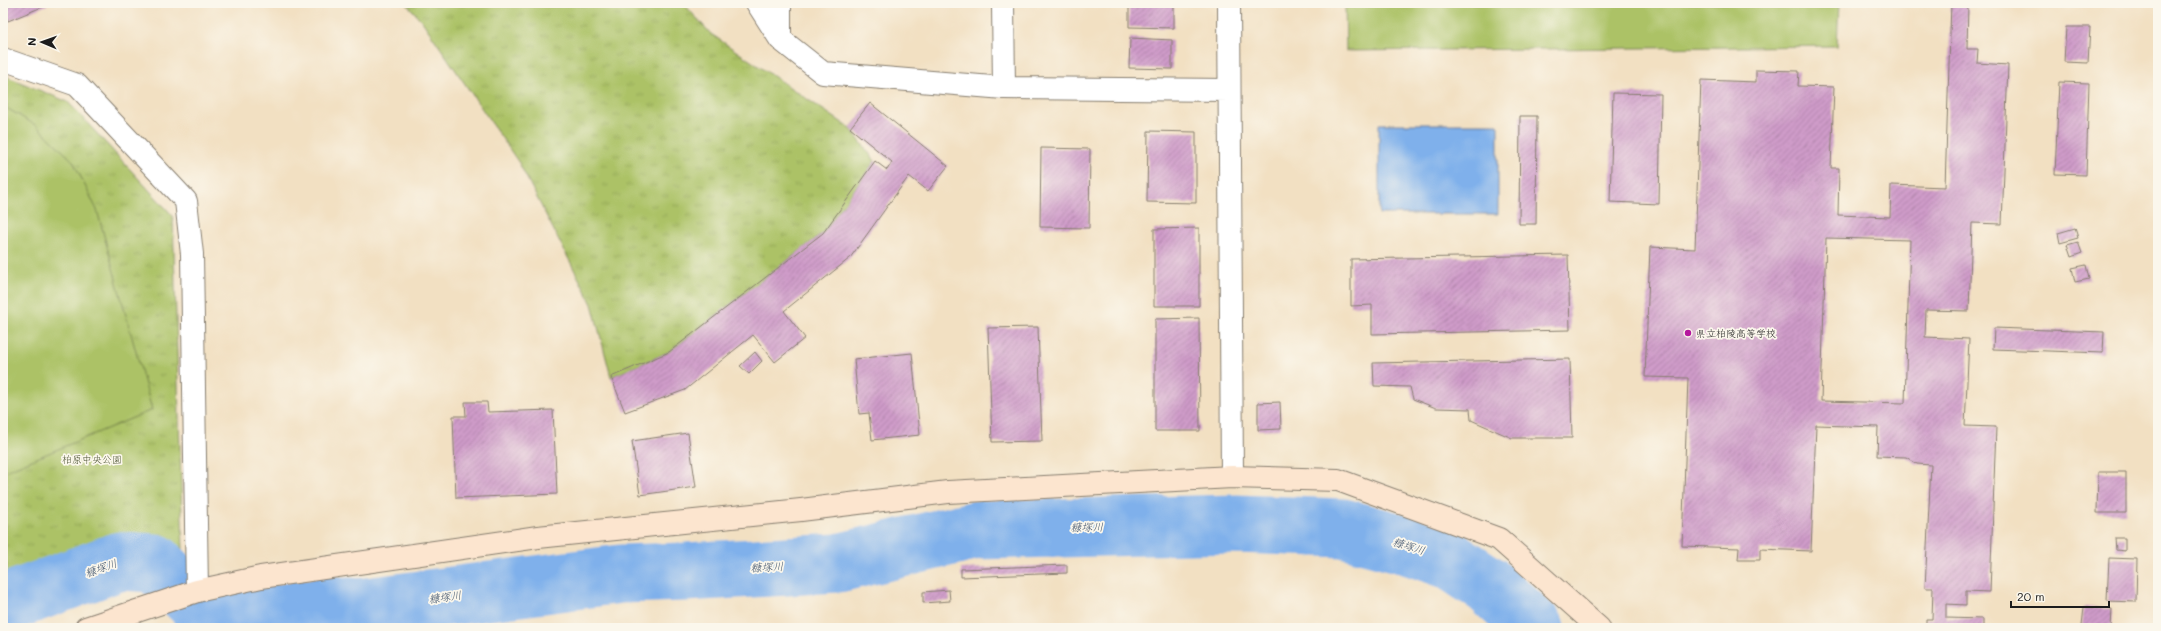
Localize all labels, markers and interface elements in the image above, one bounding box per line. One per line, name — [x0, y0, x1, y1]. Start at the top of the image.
north arrow — [22, 22, 62, 62]
text: N — [24, 37, 39, 46]
place label: 県立柏陵高等学校 — [1696, 326, 1776, 340]
marker: 県立柏陵高等学校 — [1683, 328, 1693, 338]
park label: 柏原中央公園 — [62, 452, 122, 466]
water label: 糠塚川 — [1070, 519, 1104, 534]
water label: 糠塚川 — [1391, 534, 1427, 558]
water label: 糠塚川 — [83, 555, 119, 580]
water label: 糠塚川 — [750, 558, 784, 575]
scale bar — [2011, 583, 2109, 609]
water label: 糠塚川 — [428, 587, 462, 606]
text: 20 m — [2017, 588, 2045, 604]

